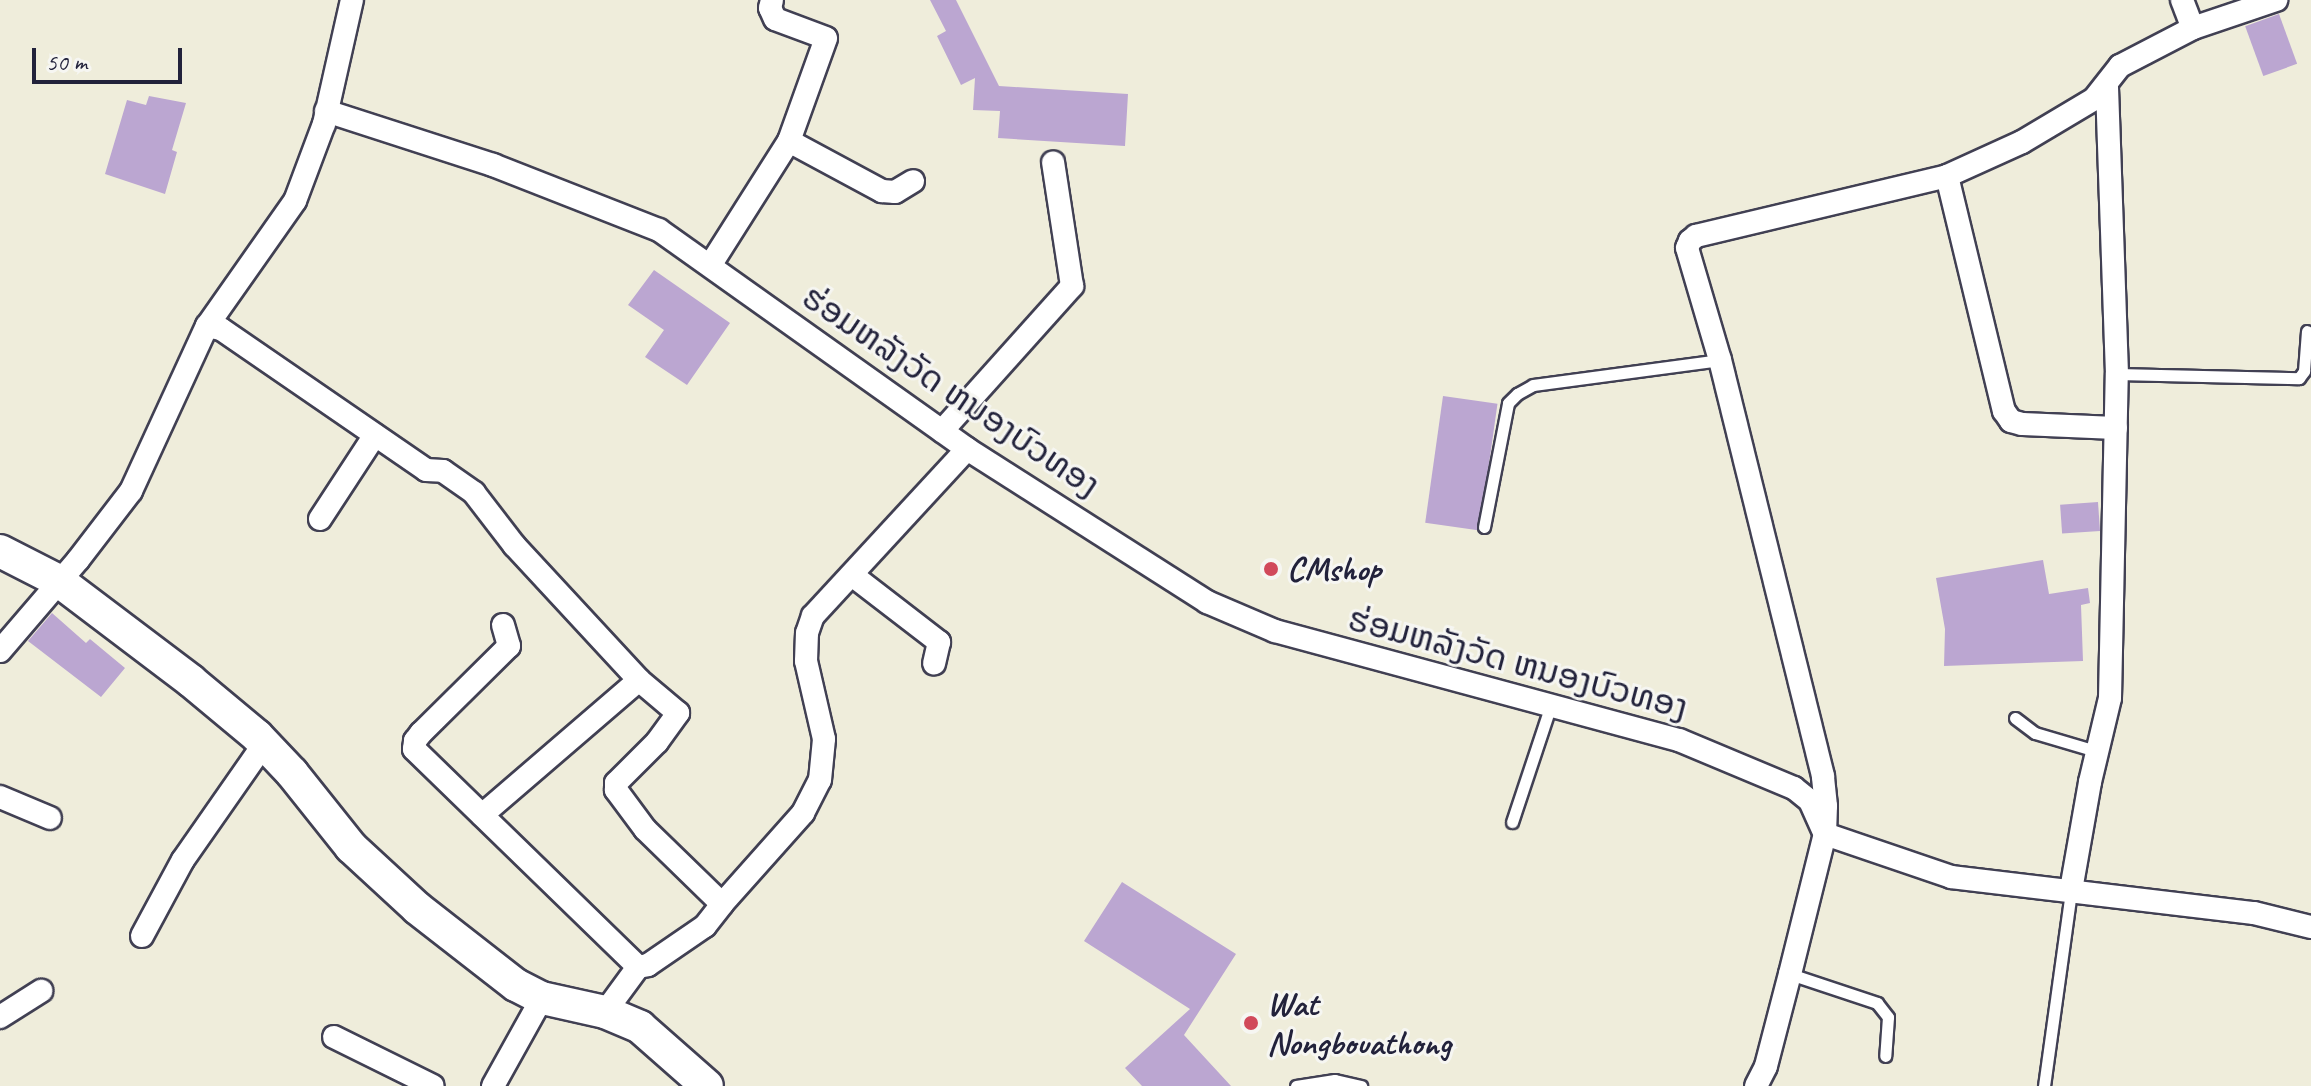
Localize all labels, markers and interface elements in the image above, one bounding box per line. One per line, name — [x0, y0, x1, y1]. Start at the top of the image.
scale bar — [36, 32, 186, 82]
text: 50 m — [46, 47, 87, 77]
street label: ຮ່ອມຫລັງວັດ ຫນອງບົວທອງ — [795, 276, 1107, 506]
place label: CMshop — [1287, 549, 1381, 589]
marker: CMshop — [1262, 560, 1280, 578]
street label: ຮ່ອມຫລັງວັດ ຫນອງບົວທອງ — [1344, 598, 1692, 728]
place label: Wat Nongbouathong — [1267, 983, 1451, 1062]
marker: Wat Nongbouathong — [1242, 1014, 1260, 1032]

